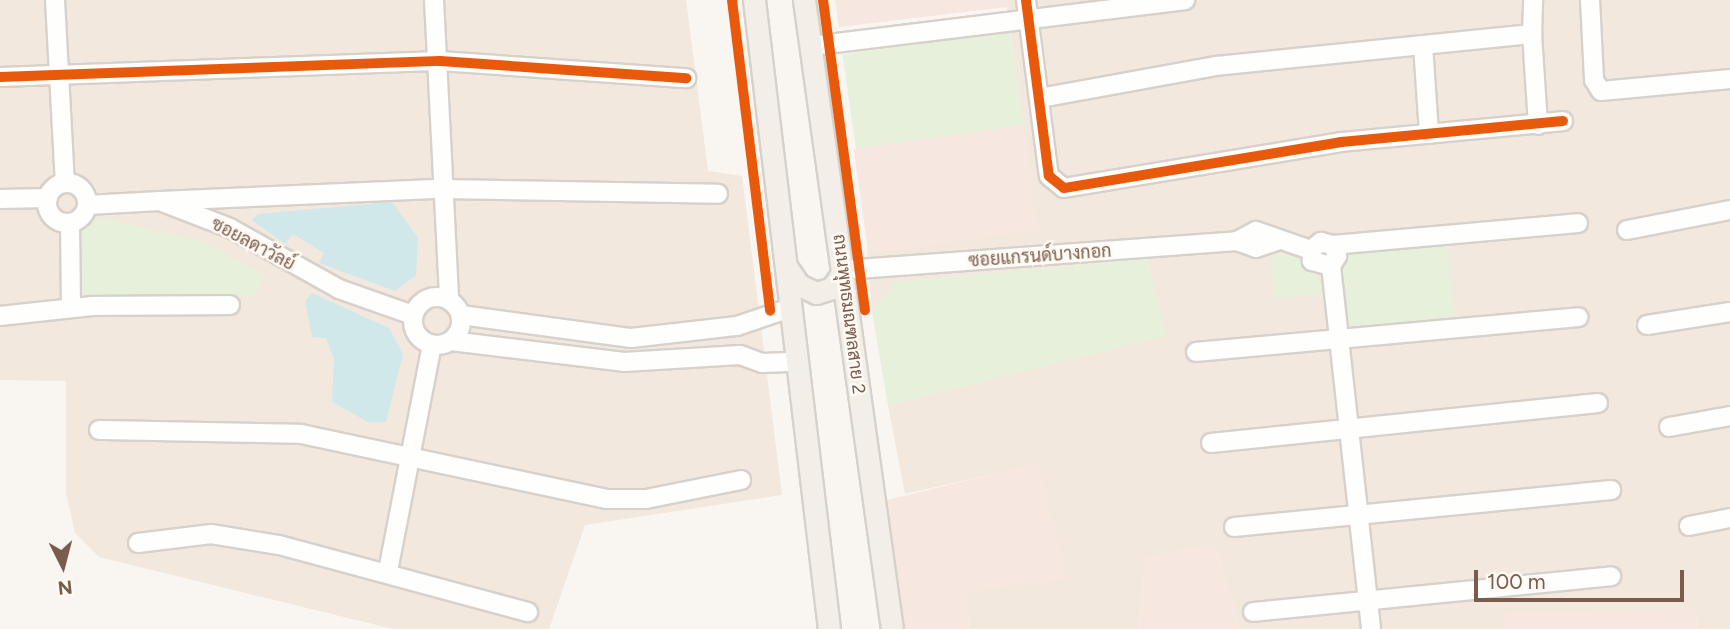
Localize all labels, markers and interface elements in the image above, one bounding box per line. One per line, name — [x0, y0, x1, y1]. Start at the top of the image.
street label: ซอยลดาวัลย์ — [207, 213, 299, 275]
street label: ถนนพุทธมณฑลสาย 2 — [828, 233, 870, 395]
street label: ซอยแกรนด์บางกอก — [968, 240, 1112, 272]
north arrow — [28, 531, 98, 601]
scale bar — [1478, 556, 1688, 600]
text: 100 m — [1487, 569, 1546, 594]
text: N — [57, 575, 74, 600]

